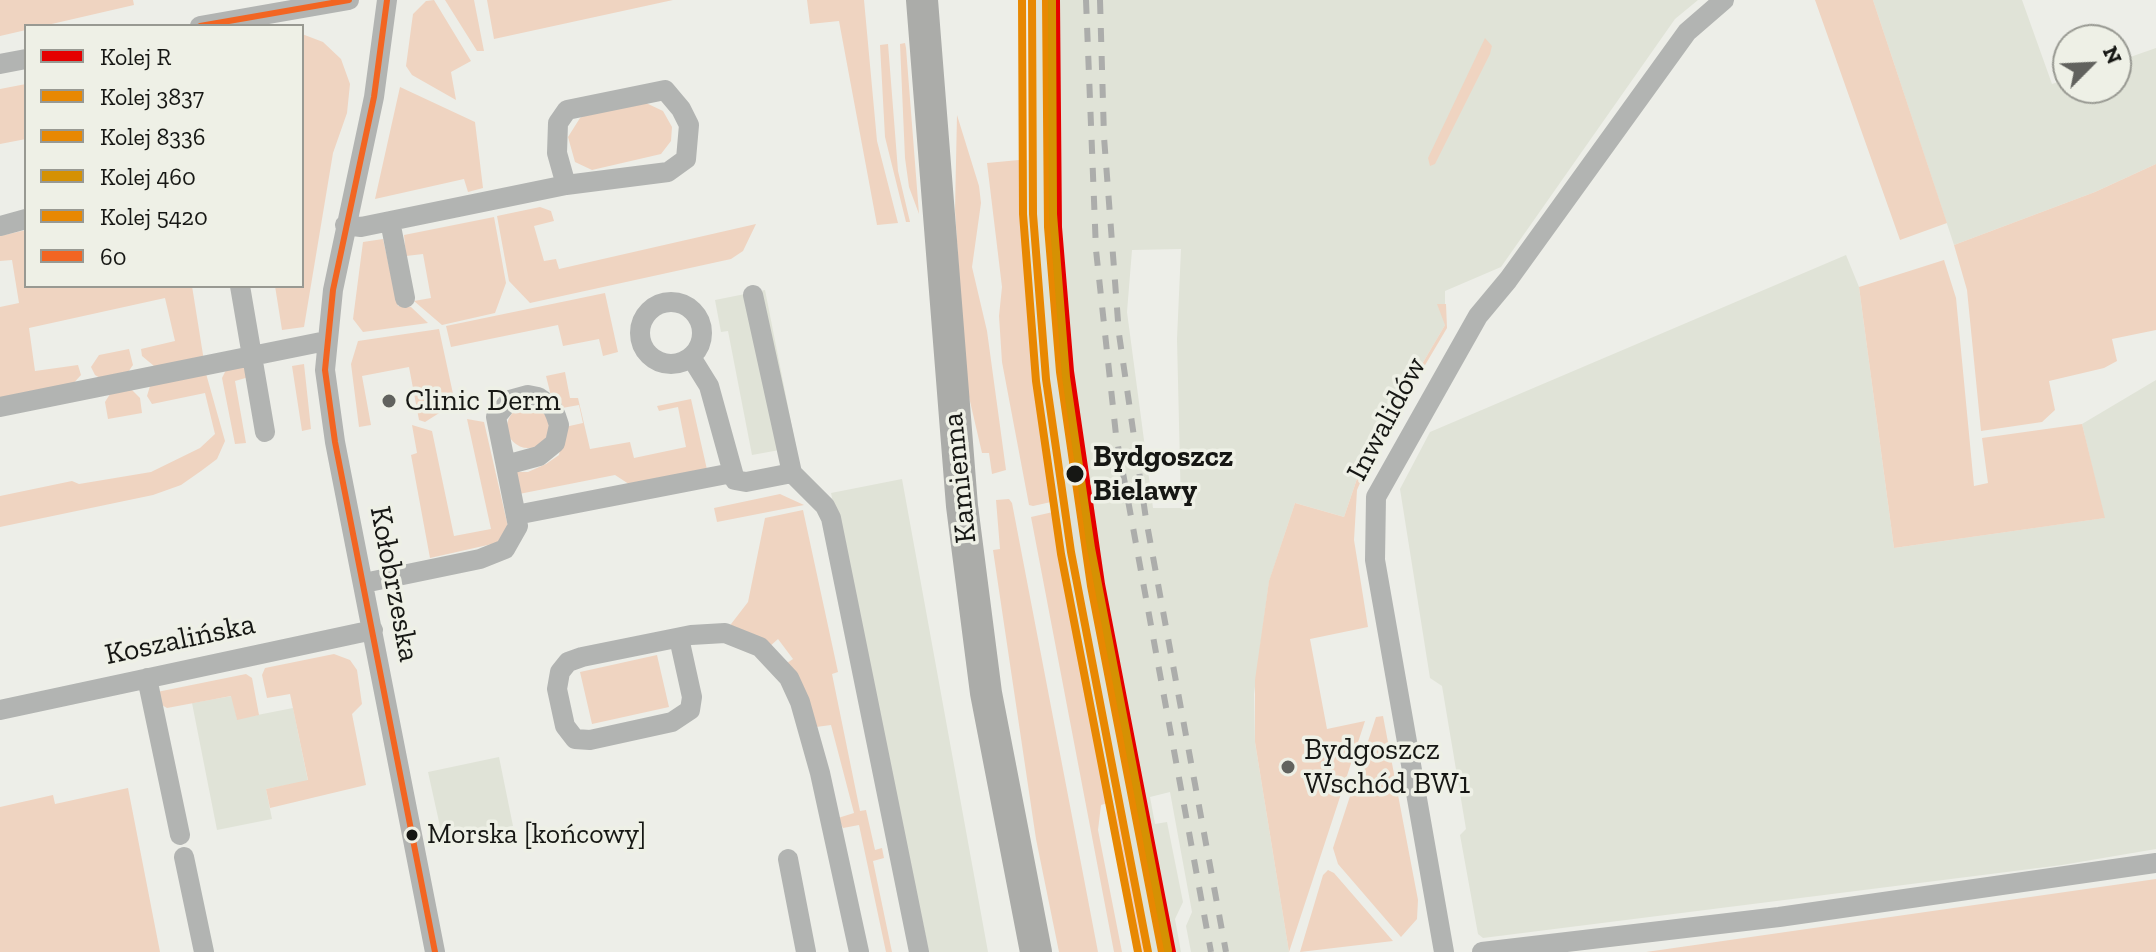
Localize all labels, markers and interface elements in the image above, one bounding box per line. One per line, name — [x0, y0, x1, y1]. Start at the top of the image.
legend — [24, 24, 304, 288]
north arrow — [2052, 24, 2132, 104]
text: Kolej R — [100, 42, 171, 71]
text: N — [2097, 42, 2128, 68]
text: Kolej 3837 — [100, 82, 204, 111]
text: Kolej 8336 — [100, 122, 206, 151]
text: Kolej 460 — [100, 162, 196, 191]
text: Kolej 5420 — [100, 202, 208, 231]
text: 60 — [100, 242, 127, 271]
street label: Inwalidów — [1339, 351, 1435, 487]
place label: Clinic Derm — [405, 383, 561, 419]
marker: Clinic Derm — [380, 392, 398, 410]
street label: Kamienna — [935, 411, 985, 545]
place label: Bydgoszcz Bielawy — [1093, 439, 1233, 510]
marker: Bydgoszcz Bielawy — [1064, 463, 1086, 485]
street label: Kołobrzeska — [361, 503, 427, 665]
street label: Koszalińska — [102, 607, 258, 673]
place label: Bydgoszcz Wschód BW1 — [1304, 732, 1470, 802]
marker: Bydgoszcz Wschód BW1 — [1279, 758, 1297, 776]
place label: Morska [końcowy] — [427, 818, 646, 852]
marker: Morska [końcowy] — [404, 827, 420, 843]

